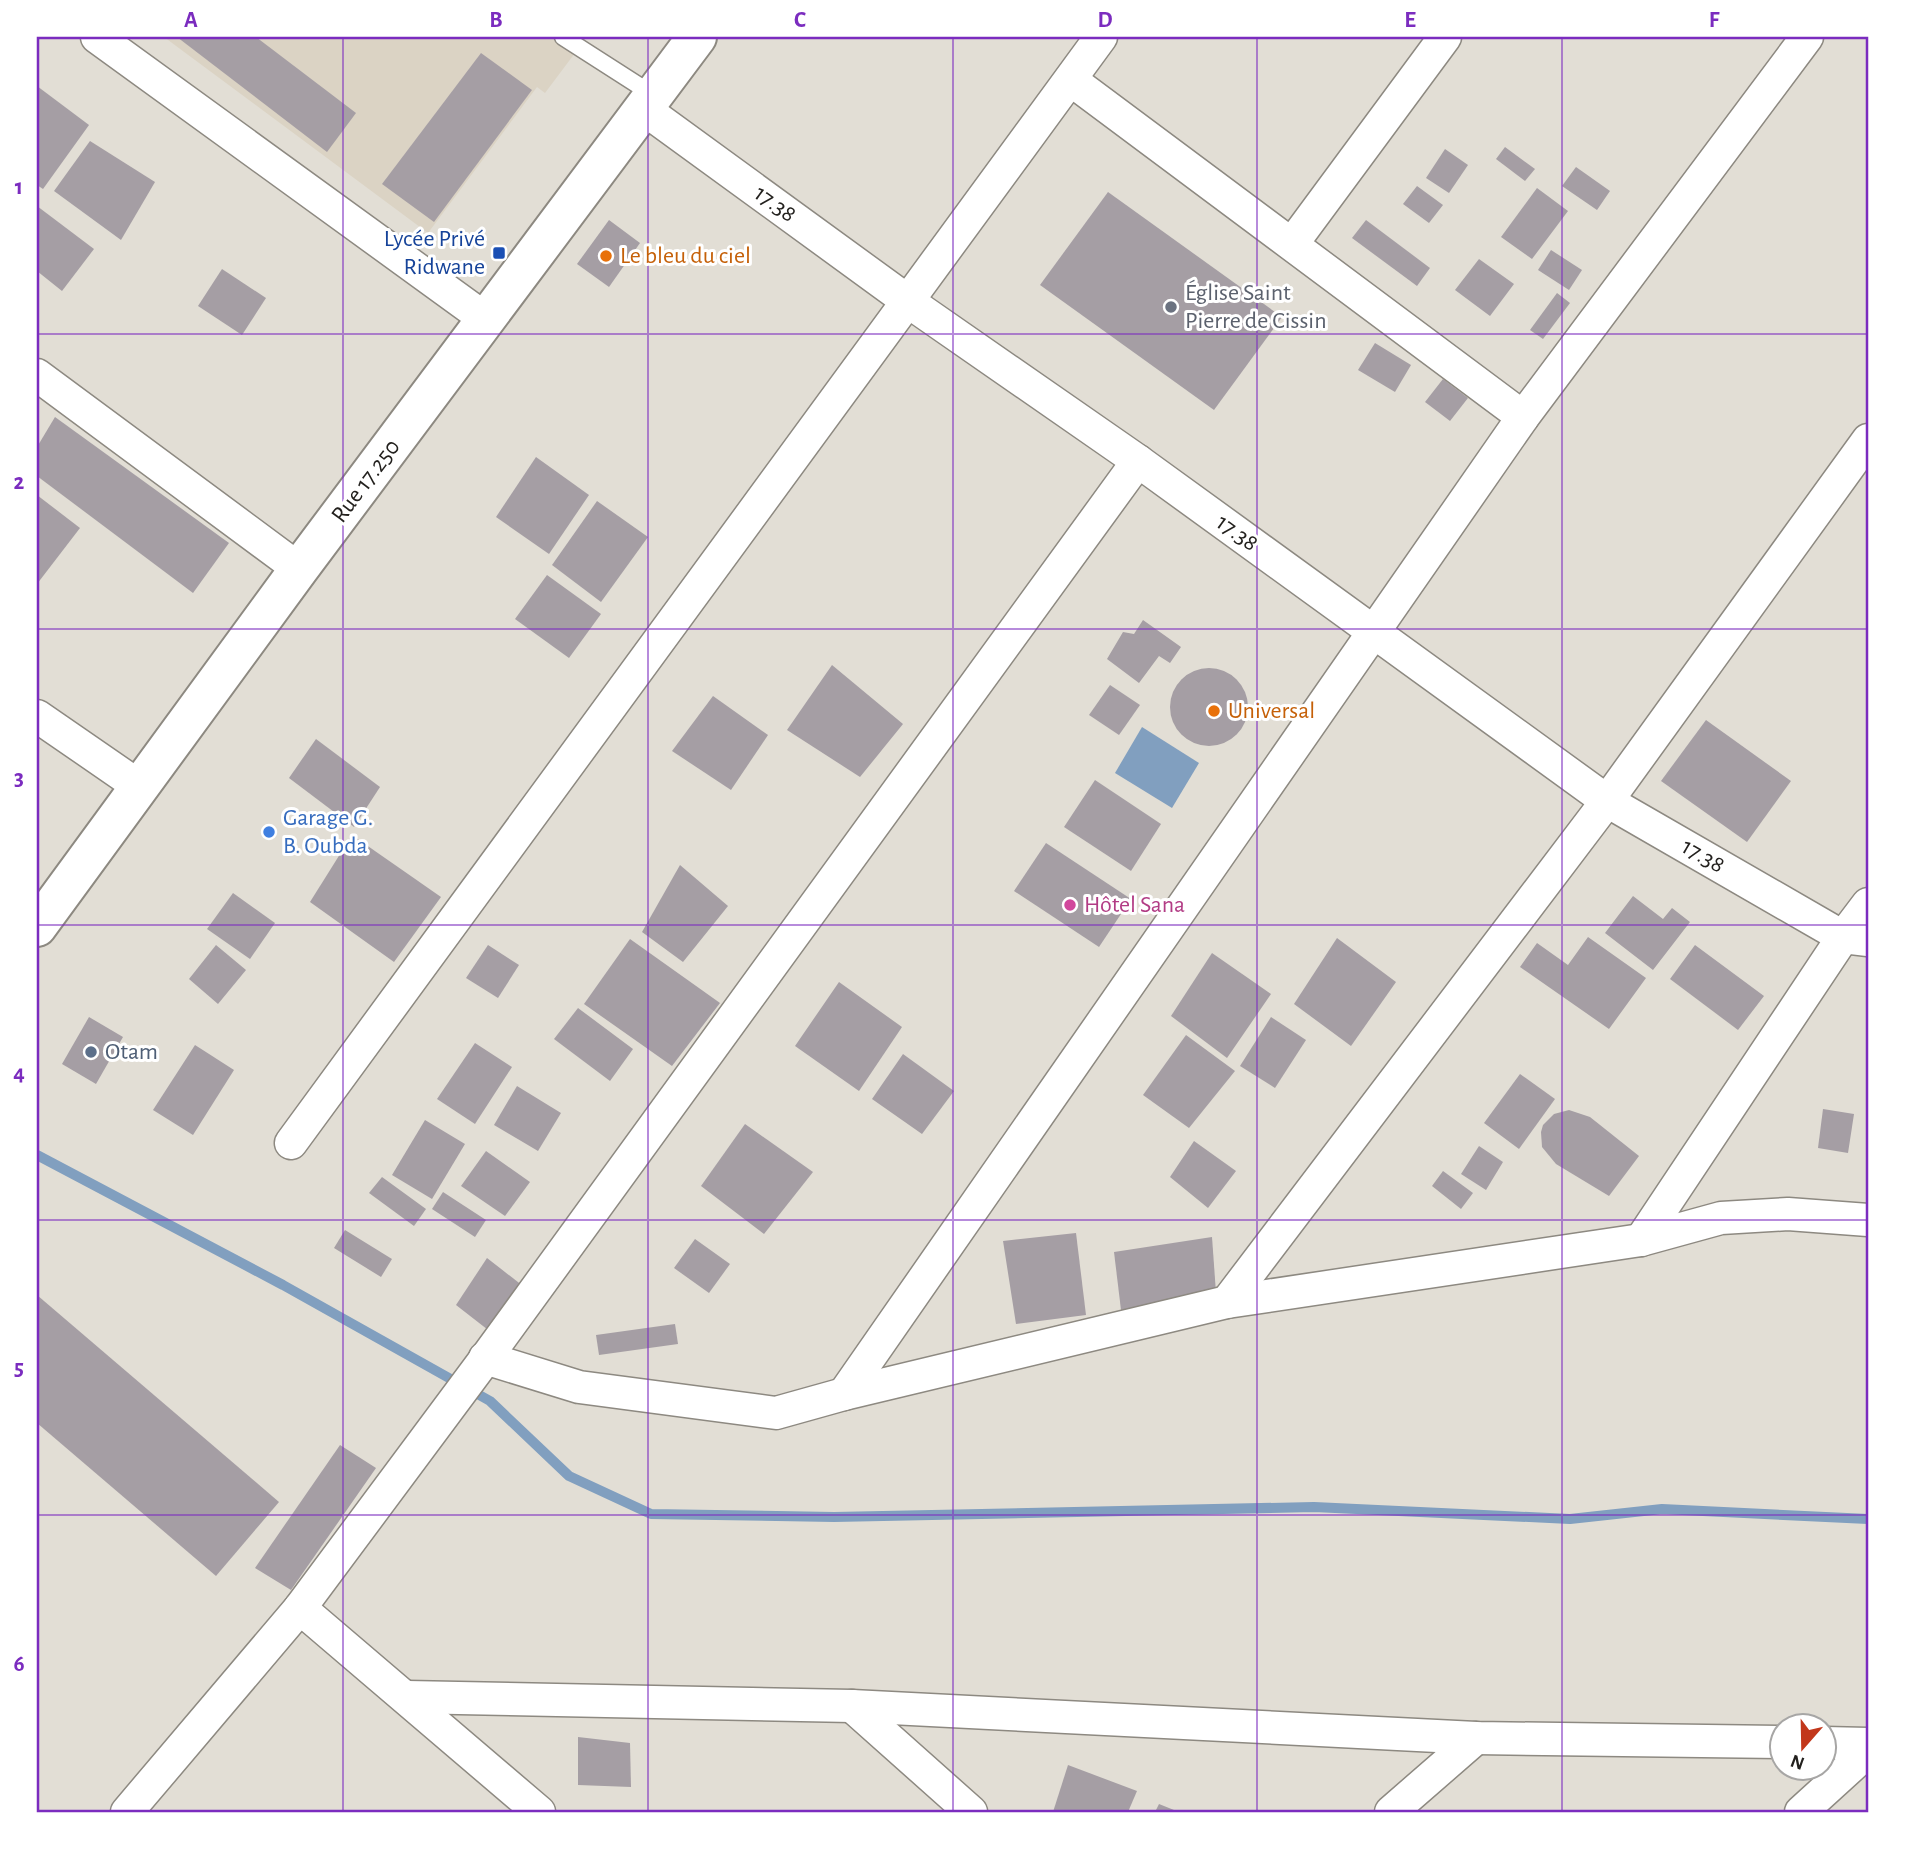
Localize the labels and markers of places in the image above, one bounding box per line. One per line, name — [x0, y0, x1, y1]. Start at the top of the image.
place label: Lycée Privé Ridwane — [384, 227, 485, 279]
place label: Le bleu du ciel — [620, 244, 751, 268]
marker: Lycée Privé Ridwane — [491, 245, 507, 261]
marker: Le bleu du ciel — [598, 248, 614, 264]
place label: Église Saint Pierre de Cissin — [1185, 279, 1327, 333]
marker: Église Saint Pierre de Cissin — [1163, 299, 1179, 315]
place label: Universal — [1228, 699, 1315, 723]
marker: Universal — [1206, 703, 1222, 719]
place label: Garage G. B. Oubda — [283, 806, 373, 858]
marker: Garage G. B. Oubda — [261, 824, 277, 840]
place label: Hôtel Sana — [1084, 893, 1185, 917]
marker: Hôtel Sana — [1062, 897, 1078, 913]
place label: Otam — [105, 1040, 158, 1064]
marker: Otam — [83, 1044, 99, 1060]

